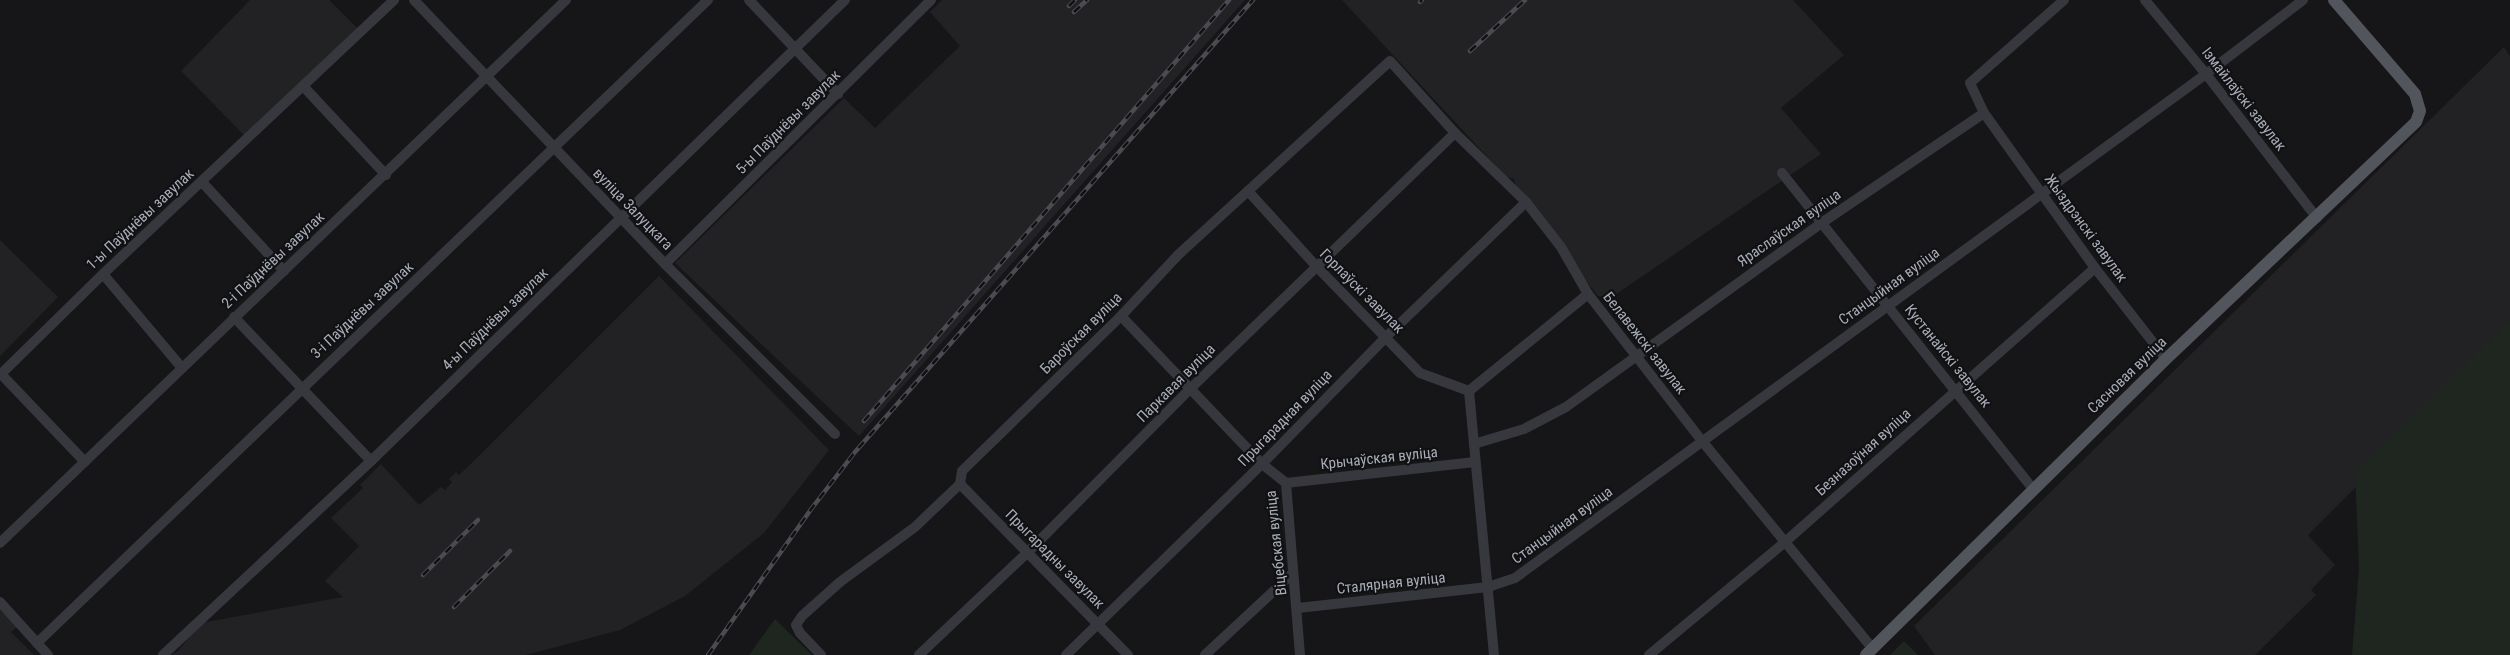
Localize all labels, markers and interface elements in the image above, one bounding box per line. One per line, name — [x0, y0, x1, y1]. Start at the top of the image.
street label: Ізмайлаўскі завулак — [2198, 44, 2290, 154]
street label: 5-ы Паўднёвы завулак — [732, 66, 844, 178]
street label: вуліца Залуцкага — [589, 164, 677, 254]
street label: 1-ы Паўднёвы завулак — [83, 165, 197, 273]
street label: Жыздрэнскі завулак — [2041, 170, 2131, 286]
street label: Яраслаўская вуліца — [1734, 186, 1844, 270]
street label: 2-і Паўднёвы завулак — [218, 208, 328, 312]
street label: Станцыйная вуліца — [1835, 243, 1943, 329]
street label: Горлаўскі завулак — [1316, 245, 1408, 337]
street label: 3-і Паўднёвы завулак — [307, 258, 417, 362]
street label: 4-ы Паўднёвы завулак — [438, 264, 552, 374]
street label: Бароўская вуліца — [1036, 288, 1126, 378]
street label: Белавежскі завулак — [1599, 288, 1691, 398]
street label: Кустанайскі завулак — [1901, 301, 1995, 411]
street label: Сасновая вуліца — [2084, 333, 2170, 417]
street label: Паркавая вуліца — [1133, 340, 1219, 426]
street label: Прыгарадная вуліца — [1234, 366, 1336, 470]
street label: Безназоўная вуліца — [1812, 404, 1914, 500]
street label: Крычаўская вуліца — [1319, 443, 1439, 473]
street label: Станцыйная вуліца — [1508, 482, 1616, 568]
street label: Віцебская вуліца — [1262, 490, 1290, 596]
street label: Прыгарадны завулак — [1002, 506, 1108, 612]
street label: Сталярная вуліца — [1336, 568, 1446, 598]

